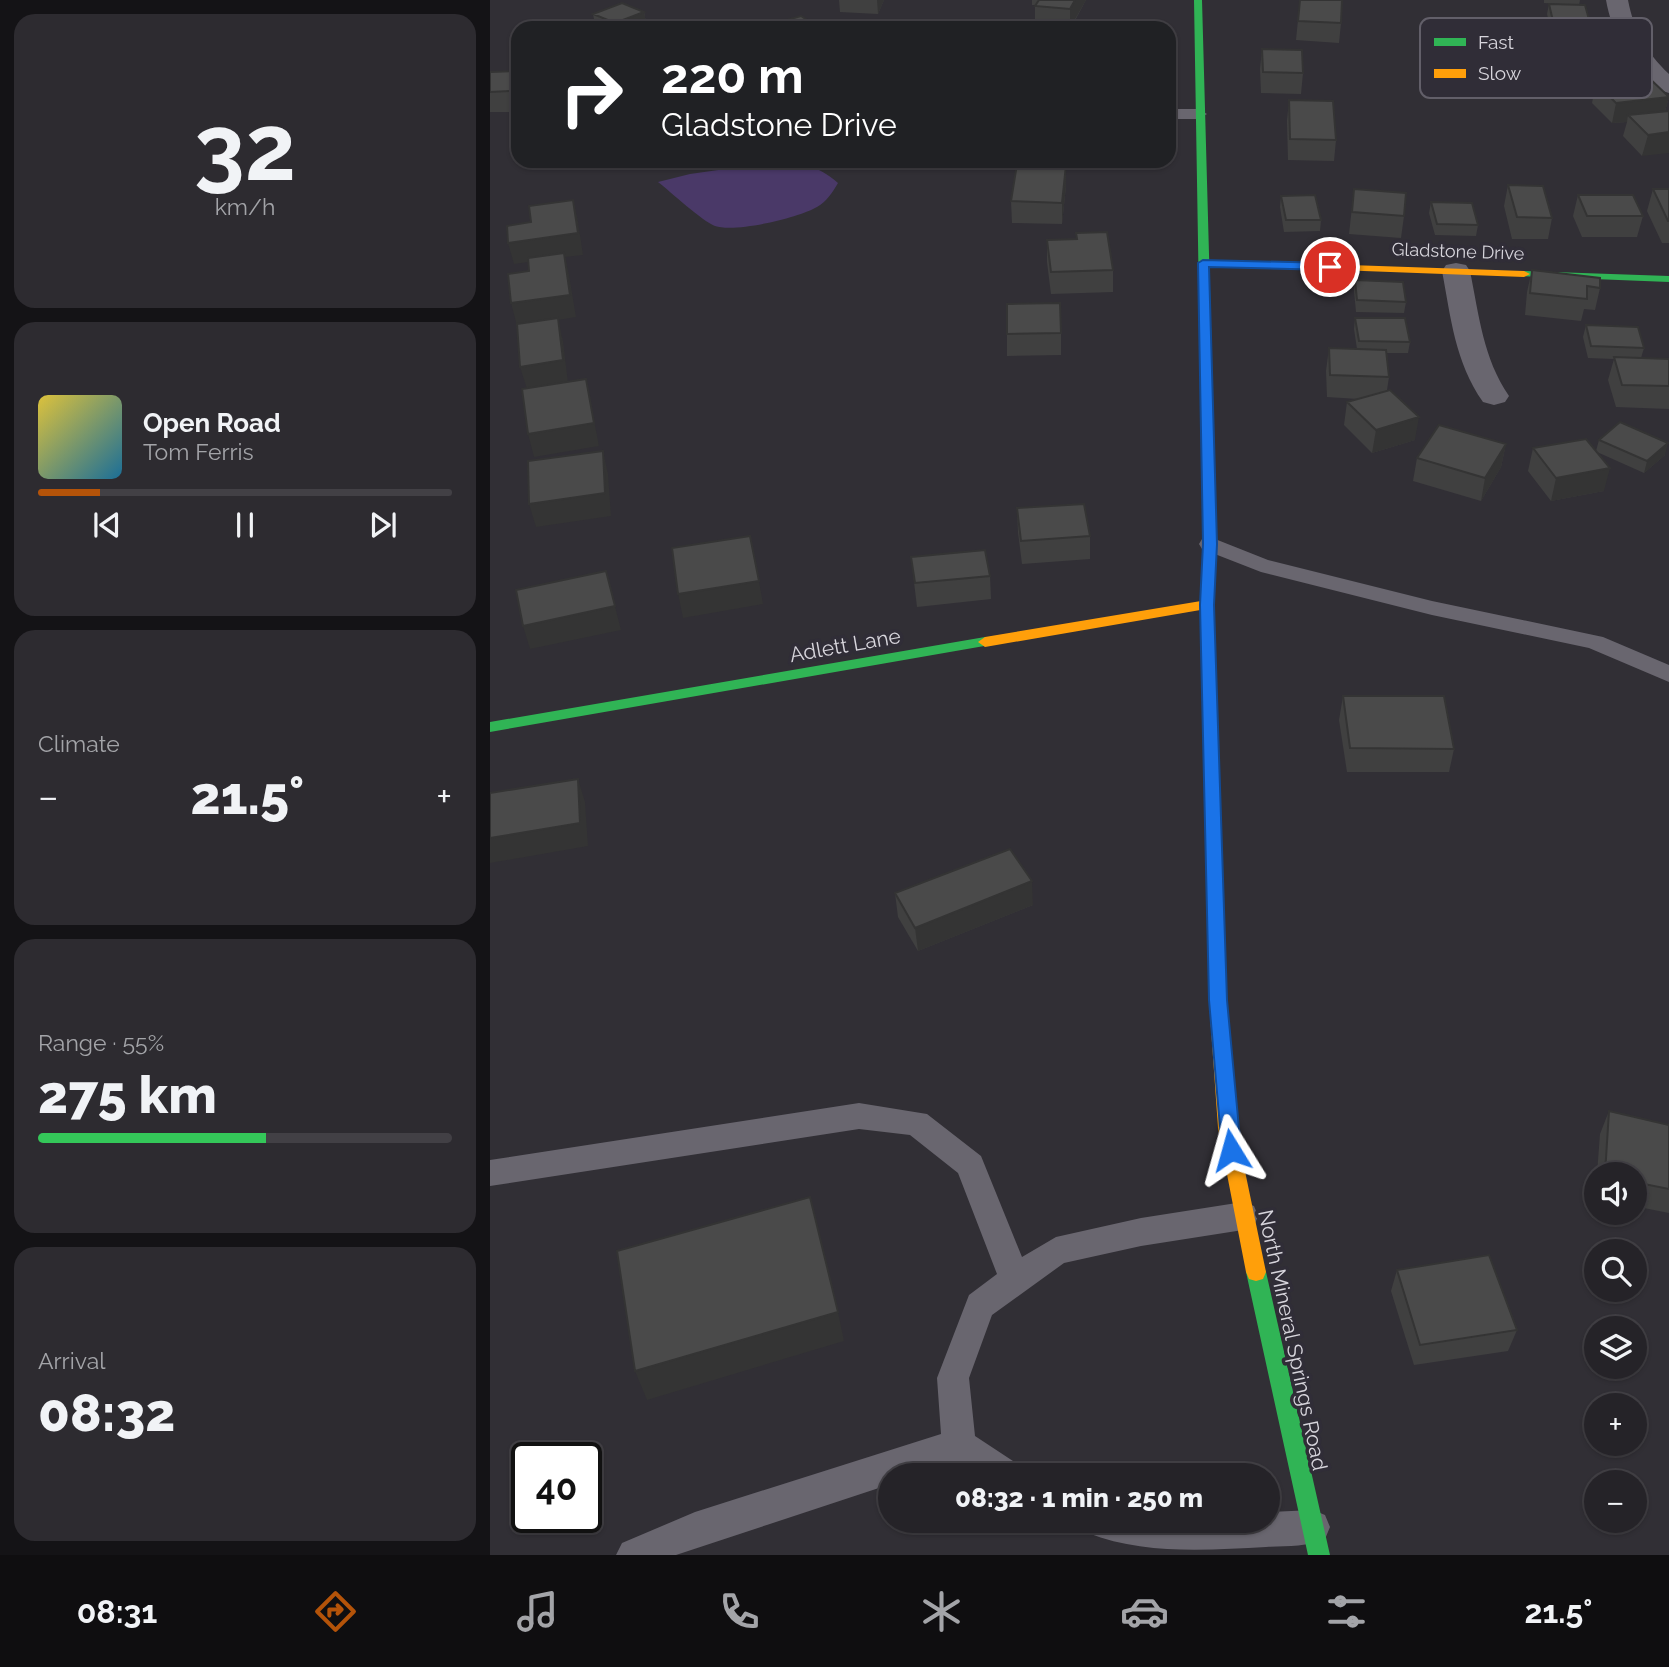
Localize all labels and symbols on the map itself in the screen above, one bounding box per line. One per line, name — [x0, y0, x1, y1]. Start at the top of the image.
legend — [1420, 18, 1652, 98]
text: Fast — [1478, 31, 1514, 53]
text: Slow — [1478, 62, 1522, 84]
pin — [1300, 237, 1360, 297]
street label: Gladstone Drive — [1391, 238, 1525, 264]
street label: Adlett Lane — [787, 623, 903, 667]
position arrow — [1194, 1113, 1268, 1187]
street label: North Mineral Springs Road — [1253, 1207, 1333, 1473]
speed limit sign: 40 — [511, 1442, 602, 1533]

